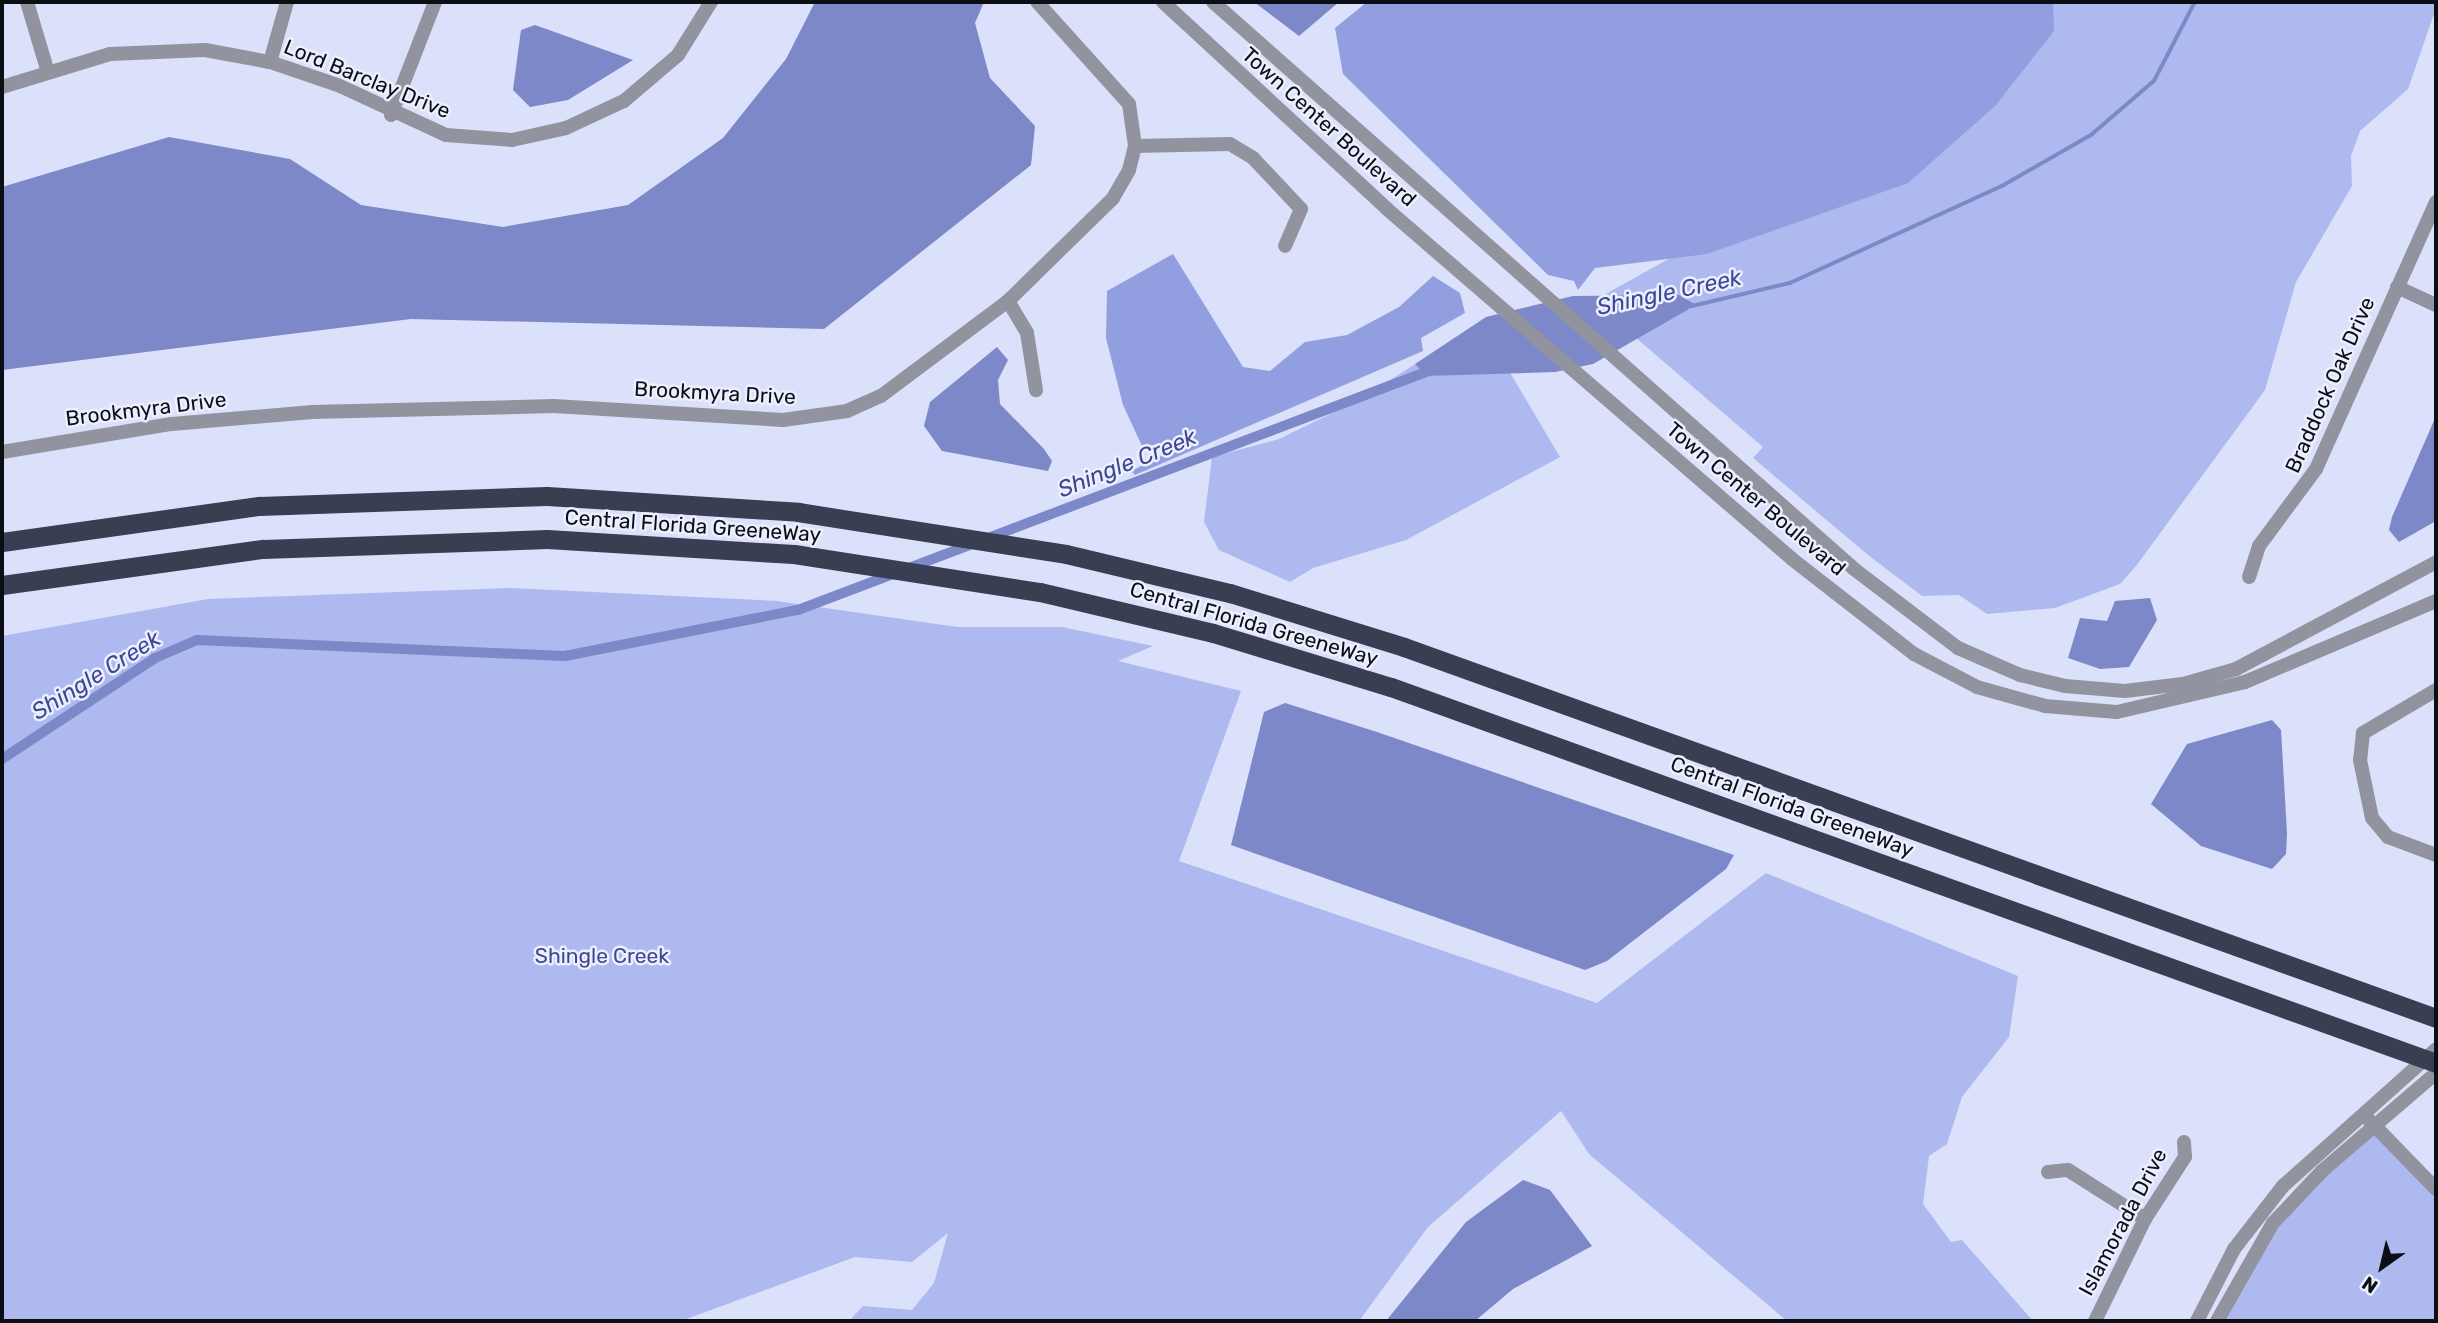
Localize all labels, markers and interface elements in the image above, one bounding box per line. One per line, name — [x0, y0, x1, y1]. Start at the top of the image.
street label: Lord Barclay Drive — [280, 34, 454, 124]
street label: Town Center Boulevard — [1236, 42, 1422, 212]
water label: Shingle Creek — [1594, 263, 1744, 321]
street label: Braddock Oak Drive — [2280, 293, 2380, 477]
street label: Brookmyra Drive — [634, 376, 796, 410]
street label: Brookmyra Drive — [64, 387, 228, 431]
street label: Town Center Boulevard — [1661, 417, 1851, 581]
water label: Shingle Creek — [1054, 423, 1200, 503]
street label: Central Florida GreeneWay — [564, 504, 822, 548]
street label: Central Florida GreeneWay — [1127, 576, 1381, 672]
water label: Shingle Creek — [26, 624, 166, 726]
street label: Central Florida GreeneWay — [1667, 751, 1917, 863]
park label: Shingle Creek — [535, 943, 669, 969]
street label: Islamorada Drive — [2074, 1144, 2172, 1300]
north arrow — [2347, 1232, 2417, 1302]
text: N — [2358, 1271, 2382, 1298]

